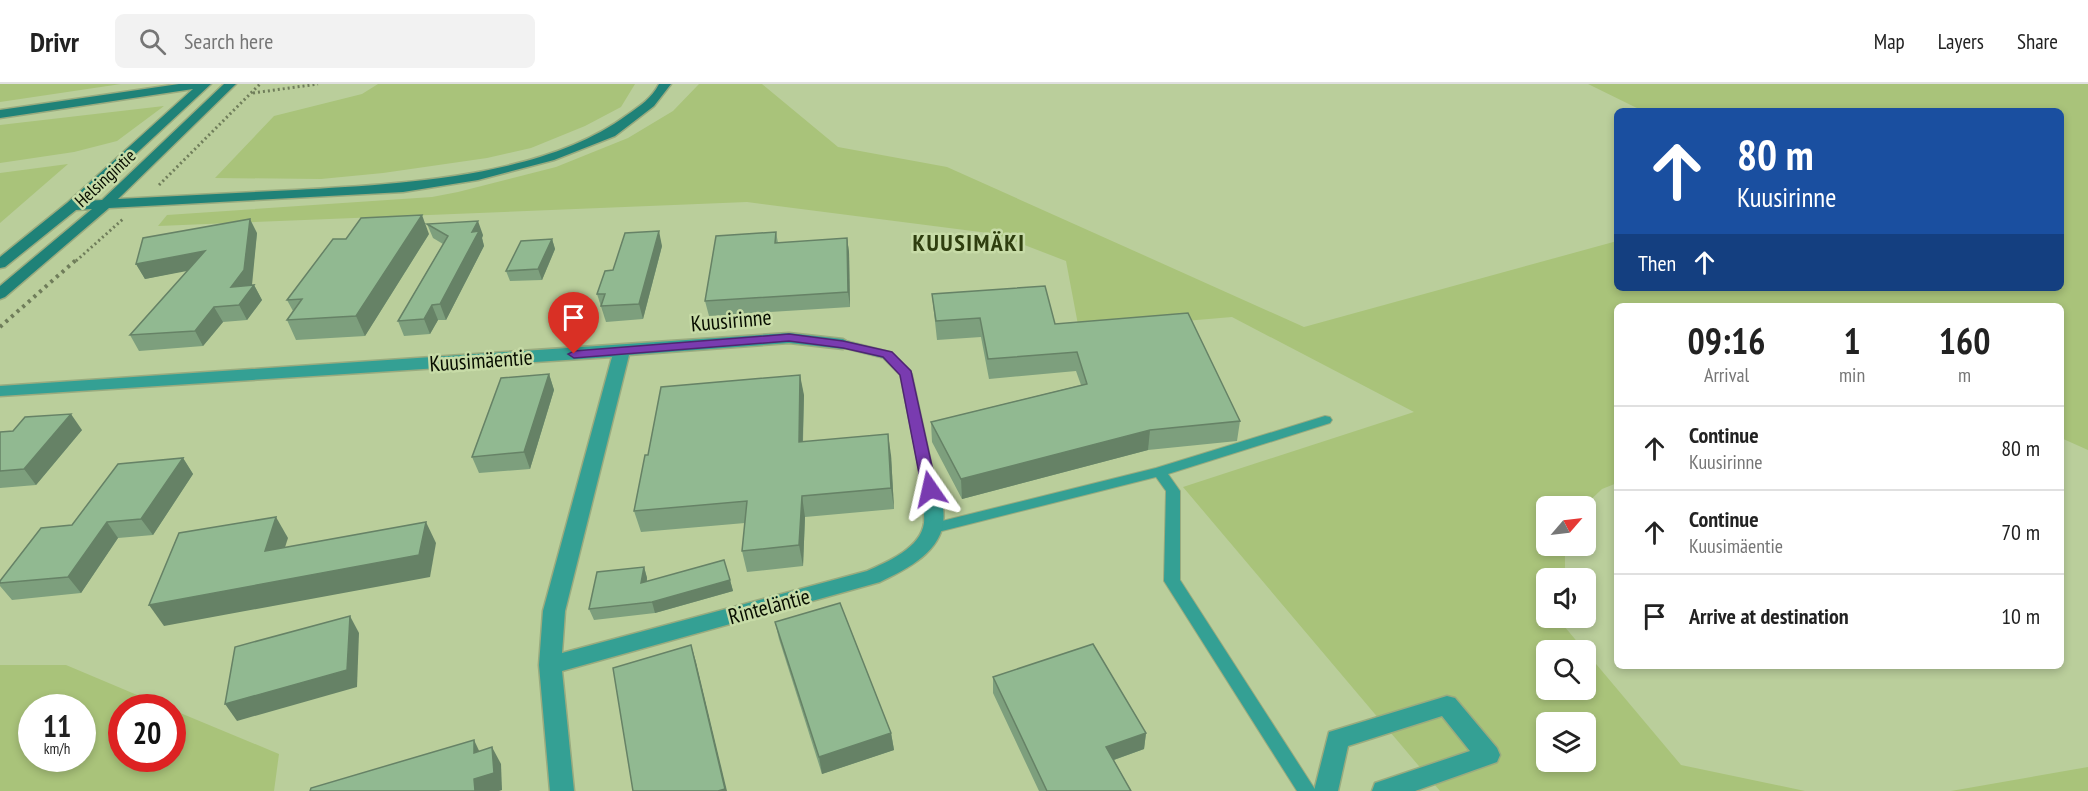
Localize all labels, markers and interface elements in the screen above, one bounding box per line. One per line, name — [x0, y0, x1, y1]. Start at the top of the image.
search box — [115, 14, 535, 68]
text: Drivr — [30, 23, 79, 60]
icon: search — [136, 25, 169, 58]
text: Search here — [184, 27, 273, 55]
text: Map — [1874, 28, 1905, 55]
text: Layers — [1938, 28, 1984, 55]
text: Share — [2017, 28, 2058, 55]
text: 80 m — [1737, 127, 1814, 182]
icon: ahead — [1638, 132, 1716, 210]
street label: Helsingintie — [70, 144, 140, 212]
text: Kuusirinne — [1737, 180, 1836, 214]
district label: KUUSIMÄKI — [912, 227, 1026, 258]
icon: ahead — [1688, 246, 1721, 279]
text: Then — [1638, 249, 1676, 277]
pin — [548, 292, 599, 354]
icon: arrive — [557, 301, 590, 334]
street label: Kuusirinne — [689, 303, 773, 337]
text: 09:16 — [1688, 317, 1765, 364]
text: 1 — [1843, 317, 1861, 364]
text: 160 — [1939, 317, 1990, 364]
street label: Kuusimäentie — [428, 342, 534, 378]
text: Arrival — [1704, 362, 1749, 388]
text: min — [1839, 362, 1865, 388]
text: m — [1958, 362, 1971, 388]
text: Continue — [1689, 421, 1759, 449]
icon: ahead — [1638, 432, 1671, 465]
text: 80 m — [2001, 434, 2040, 462]
text: Kuusirinne — [1689, 449, 1763, 475]
position arrow — [898, 457, 962, 521]
north arrow — [1536, 496, 1596, 556]
map controls — [1536, 496, 1596, 772]
text: Continue — [1689, 505, 1759, 533]
icon: ahead — [1638, 516, 1671, 549]
text: 70 m — [2001, 518, 2040, 546]
text: Kuusimäentie — [1689, 533, 1783, 559]
button: sound — [1536, 568, 1596, 628]
street label: Rinteläntie — [725, 582, 813, 630]
icon: arrive — [1638, 600, 1671, 633]
text: Arrive at destination — [1689, 602, 1849, 630]
text: 10 m — [2001, 602, 2040, 630]
button: search — [1536, 640, 1596, 700]
speed limit sign: 20 — [108, 694, 186, 772]
text: 11 — [43, 706, 71, 745]
button: layers — [1536, 712, 1596, 772]
text: km/h — [44, 739, 70, 758]

